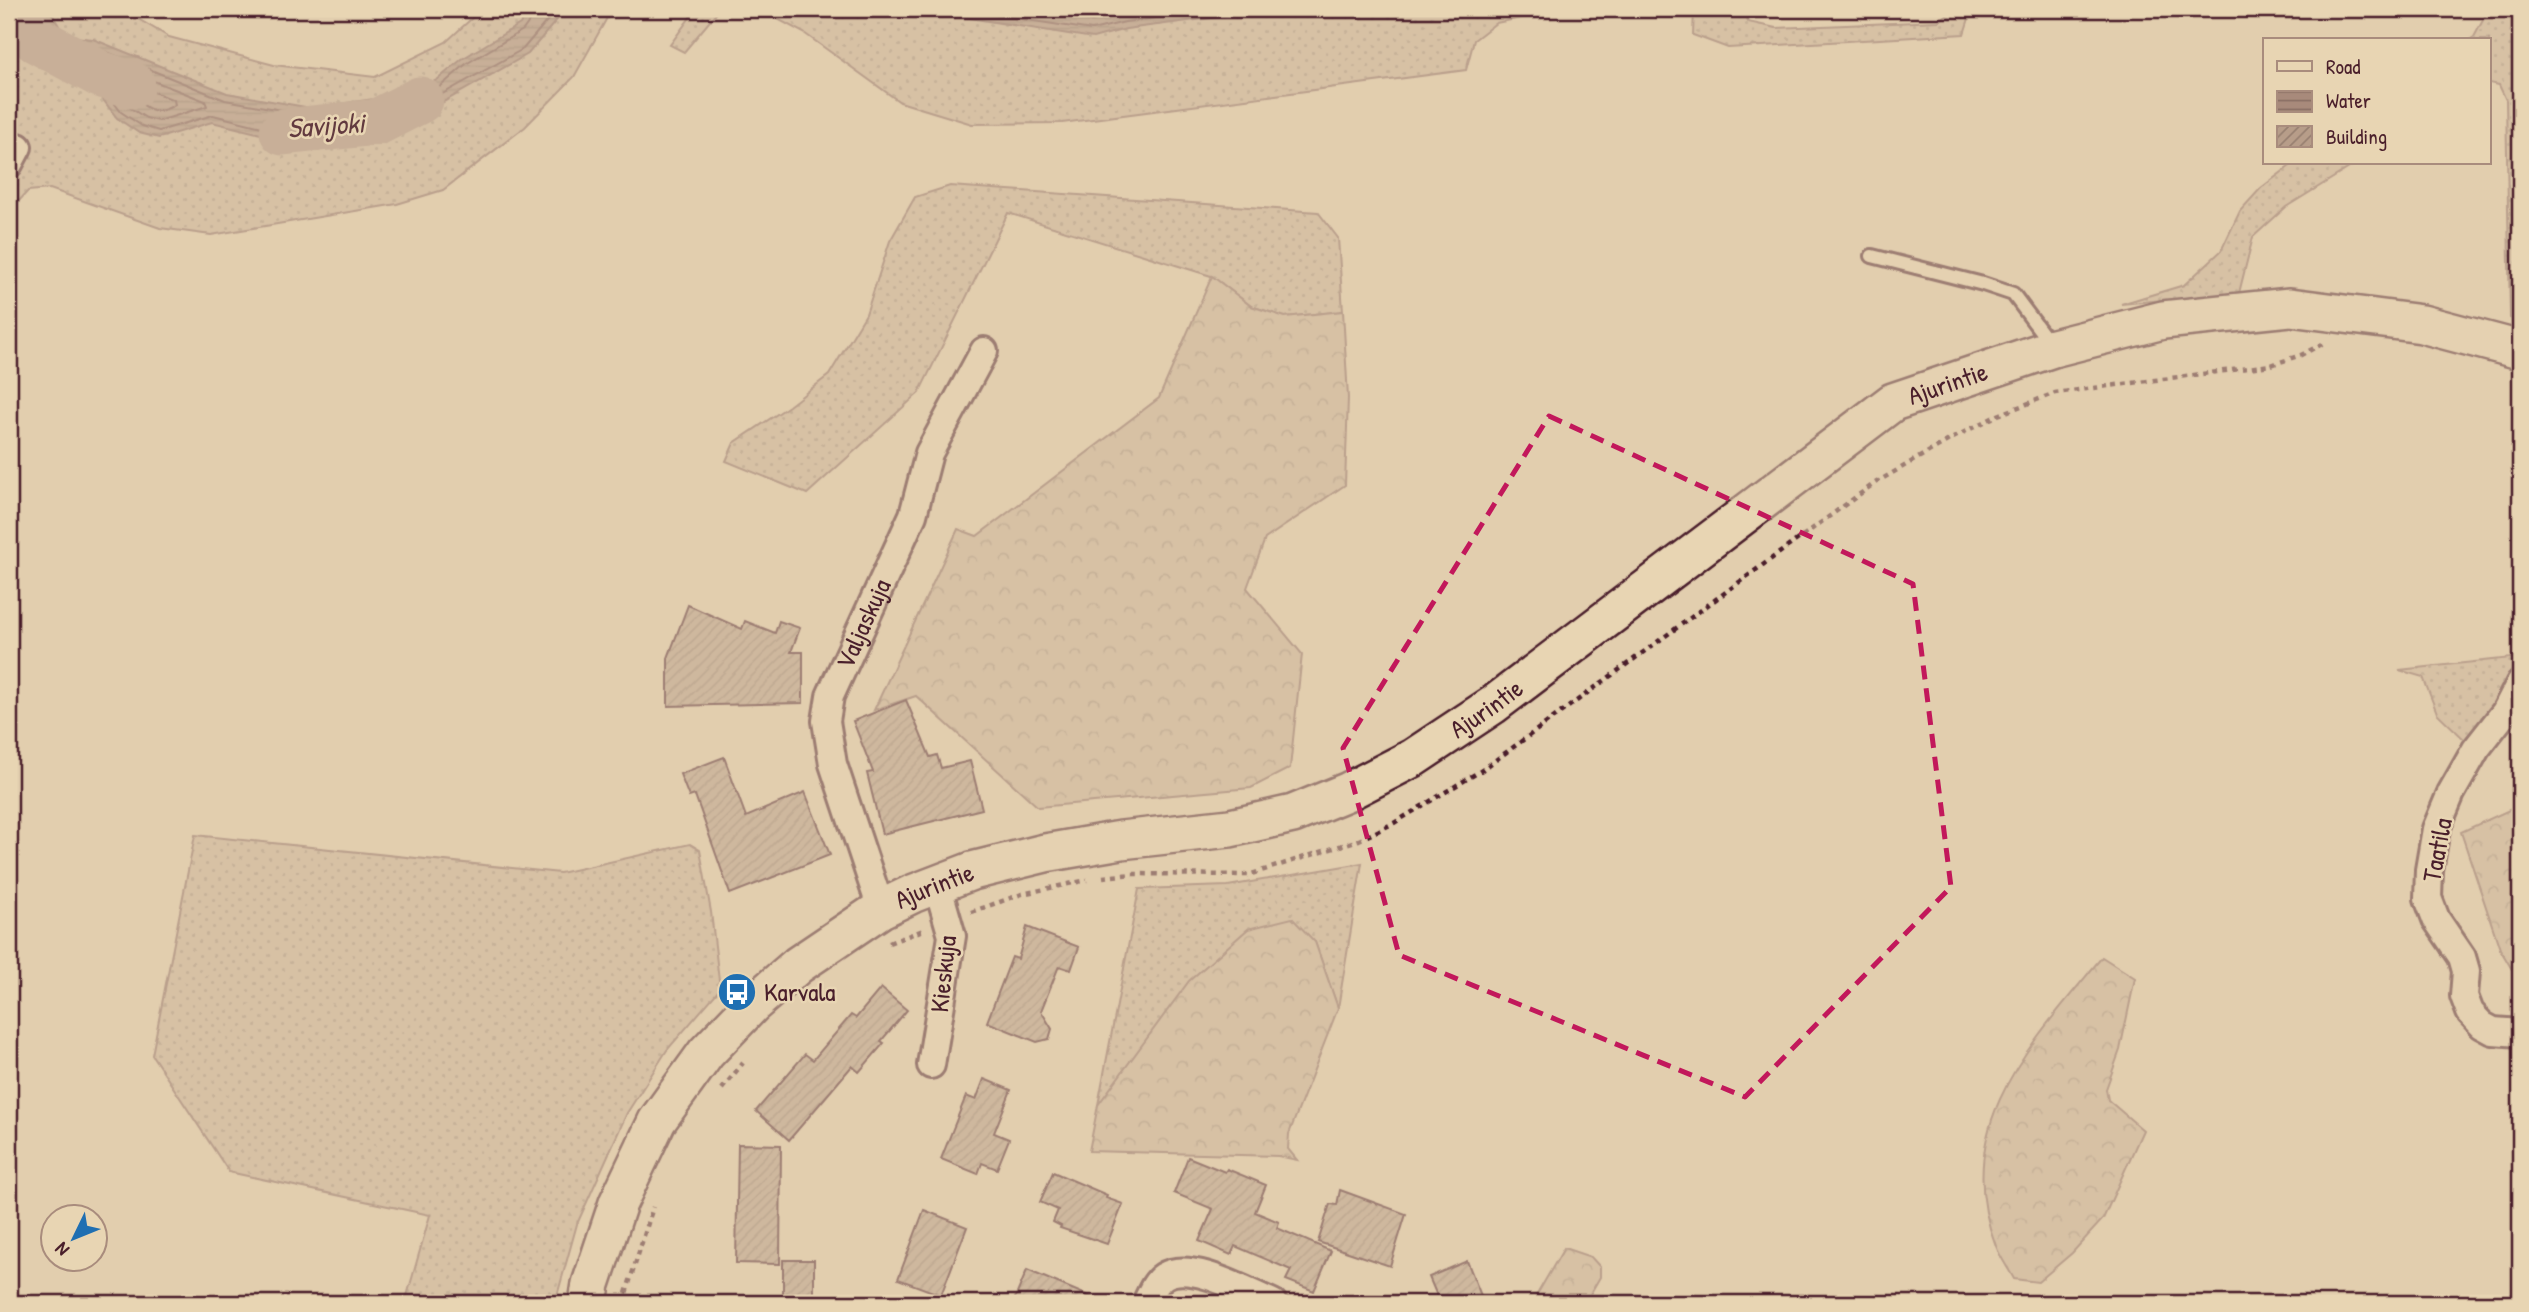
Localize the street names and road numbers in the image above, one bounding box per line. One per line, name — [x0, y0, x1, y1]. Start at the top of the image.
street label: Ajurintie — [1903, 353, 1992, 413]
street label: Valjaskuja — [827, 573, 898, 674]
street label: Ajurintie — [1443, 670, 1530, 746]
street label: Taatila — [2413, 815, 2460, 885]
street label: Ajurintie — [889, 854, 979, 917]
street label: Kieskuja — [921, 934, 964, 1014]

